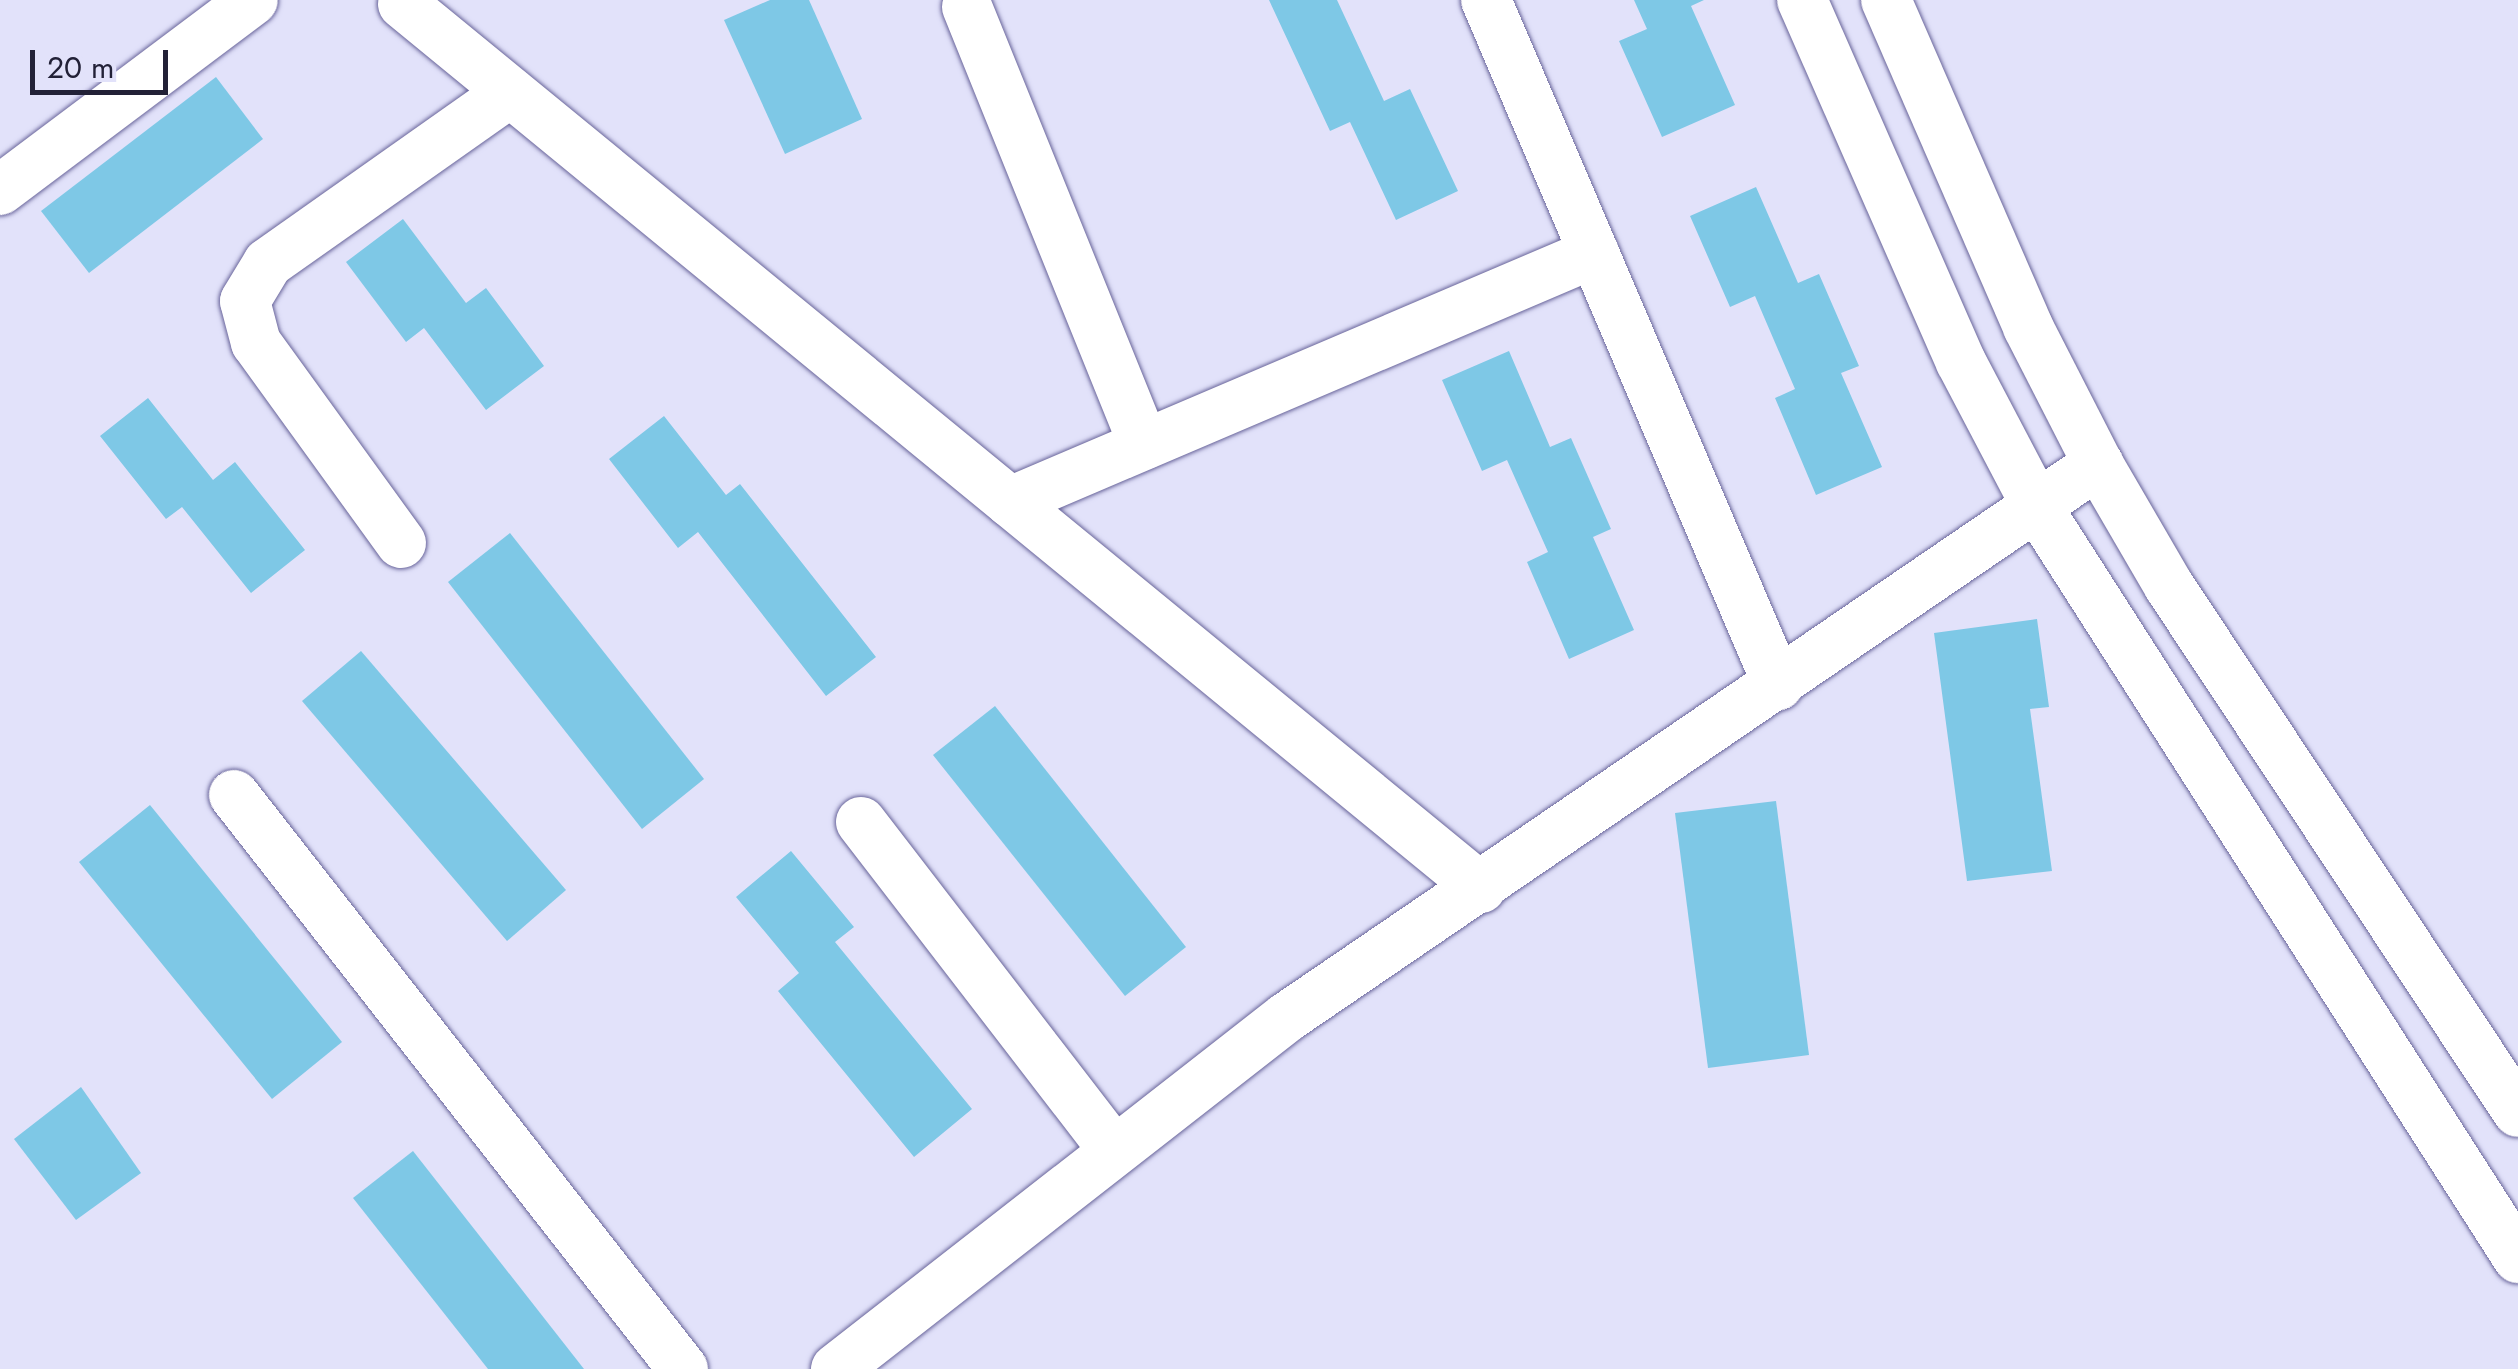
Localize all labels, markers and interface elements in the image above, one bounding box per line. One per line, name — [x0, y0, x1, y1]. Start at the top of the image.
scale bar — [35, 30, 172, 92]
text: 20 m — [47, 46, 114, 89]

